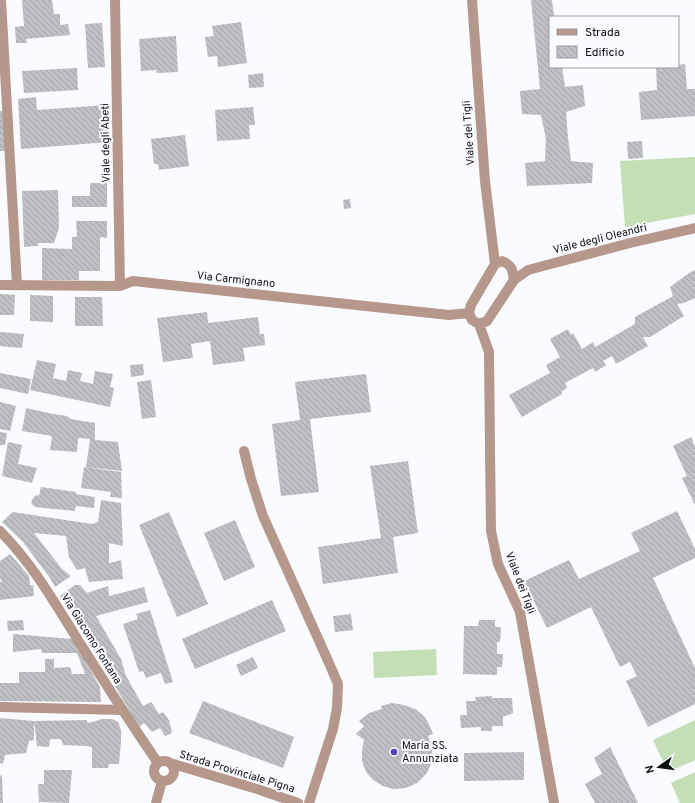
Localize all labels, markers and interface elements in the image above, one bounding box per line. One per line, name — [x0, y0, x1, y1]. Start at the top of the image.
legend — [549, 16, 679, 68]
text: Strada — [585, 25, 620, 41]
text: Edificio — [585, 45, 625, 61]
street label: Viale dei Tigli — [460, 100, 478, 166]
street label: Viale degli Abeti — [98, 103, 114, 183]
street label: Viale degli Oleandri — [552, 221, 648, 257]
street label: Via Carmignano — [196, 269, 276, 291]
street label: Viale dei Tigli — [502, 550, 538, 616]
street label: Via Giacomo Fontana — [58, 591, 125, 687]
place label: Maria SS. Annunziata — [402, 739, 458, 766]
marker: Maria SS. Annunziata — [389, 747, 399, 757]
north arrow — [639, 747, 679, 787]
street label: Strada Provinciale Pigna — [178, 748, 297, 796]
text: N — [643, 764, 658, 775]

